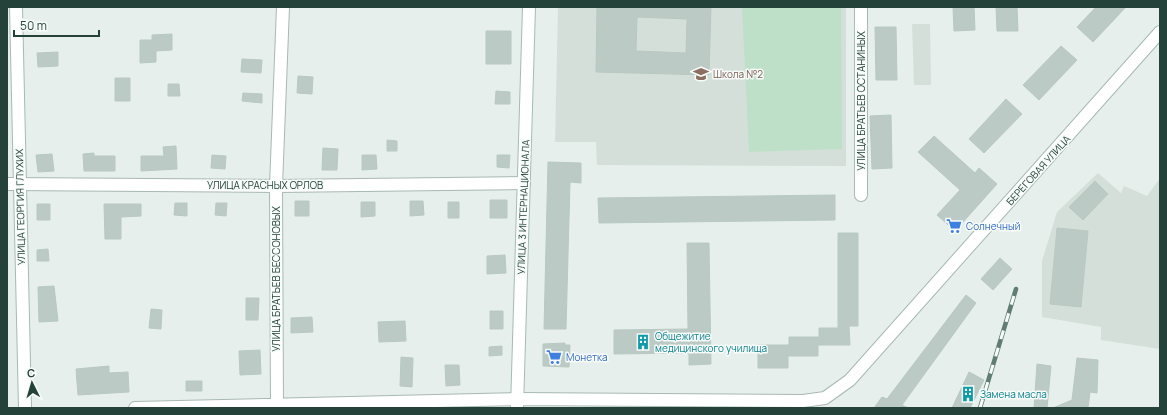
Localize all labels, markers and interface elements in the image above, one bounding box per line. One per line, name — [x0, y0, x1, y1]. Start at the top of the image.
scale bar — [14, 12, 99, 38]
text: 50 m — [20, 17, 47, 34]
street label: УЛИЦА БРАТЬЕВ ОСТАНИНЫХ — [854, 31, 868, 171]
school or university icon: Школа №2 — [692, 65, 710, 83]
place label: Школа №2 — [713, 67, 763, 81]
street label: БЕРЕГОВАЯ УЛИЦА — [1003, 132, 1074, 208]
street label: УЛИЦА 3 ИНТЕРНАЦИОНАЛА — [514, 139, 532, 275]
street label: УЛИЦА ГЕОРГИЯ ГЛУХИХ — [12, 149, 28, 265]
street label: УЛИЦА КРАСНЫХ ОРЛОВ — [207, 178, 323, 192]
street label: УЛИЦА БРАТЬЕВ БЕССОНОВЫХ — [269, 206, 283, 352]
supermarket icon: Солнечный — [945, 217, 963, 235]
place label: Солнечный — [966, 219, 1020, 233]
place label: Общежитие медицинского училища — [655, 329, 767, 355]
building icon: Общежитие медицинского училища — [634, 333, 652, 351]
supermarket icon: Монетка — [545, 348, 563, 366]
place label: Монетка — [566, 350, 608, 364]
north arrow — [12, 363, 52, 403]
text: С — [26, 365, 36, 380]
building icon: Замена масла — [959, 385, 977, 403]
place label: Замена масла — [980, 387, 1047, 401]

